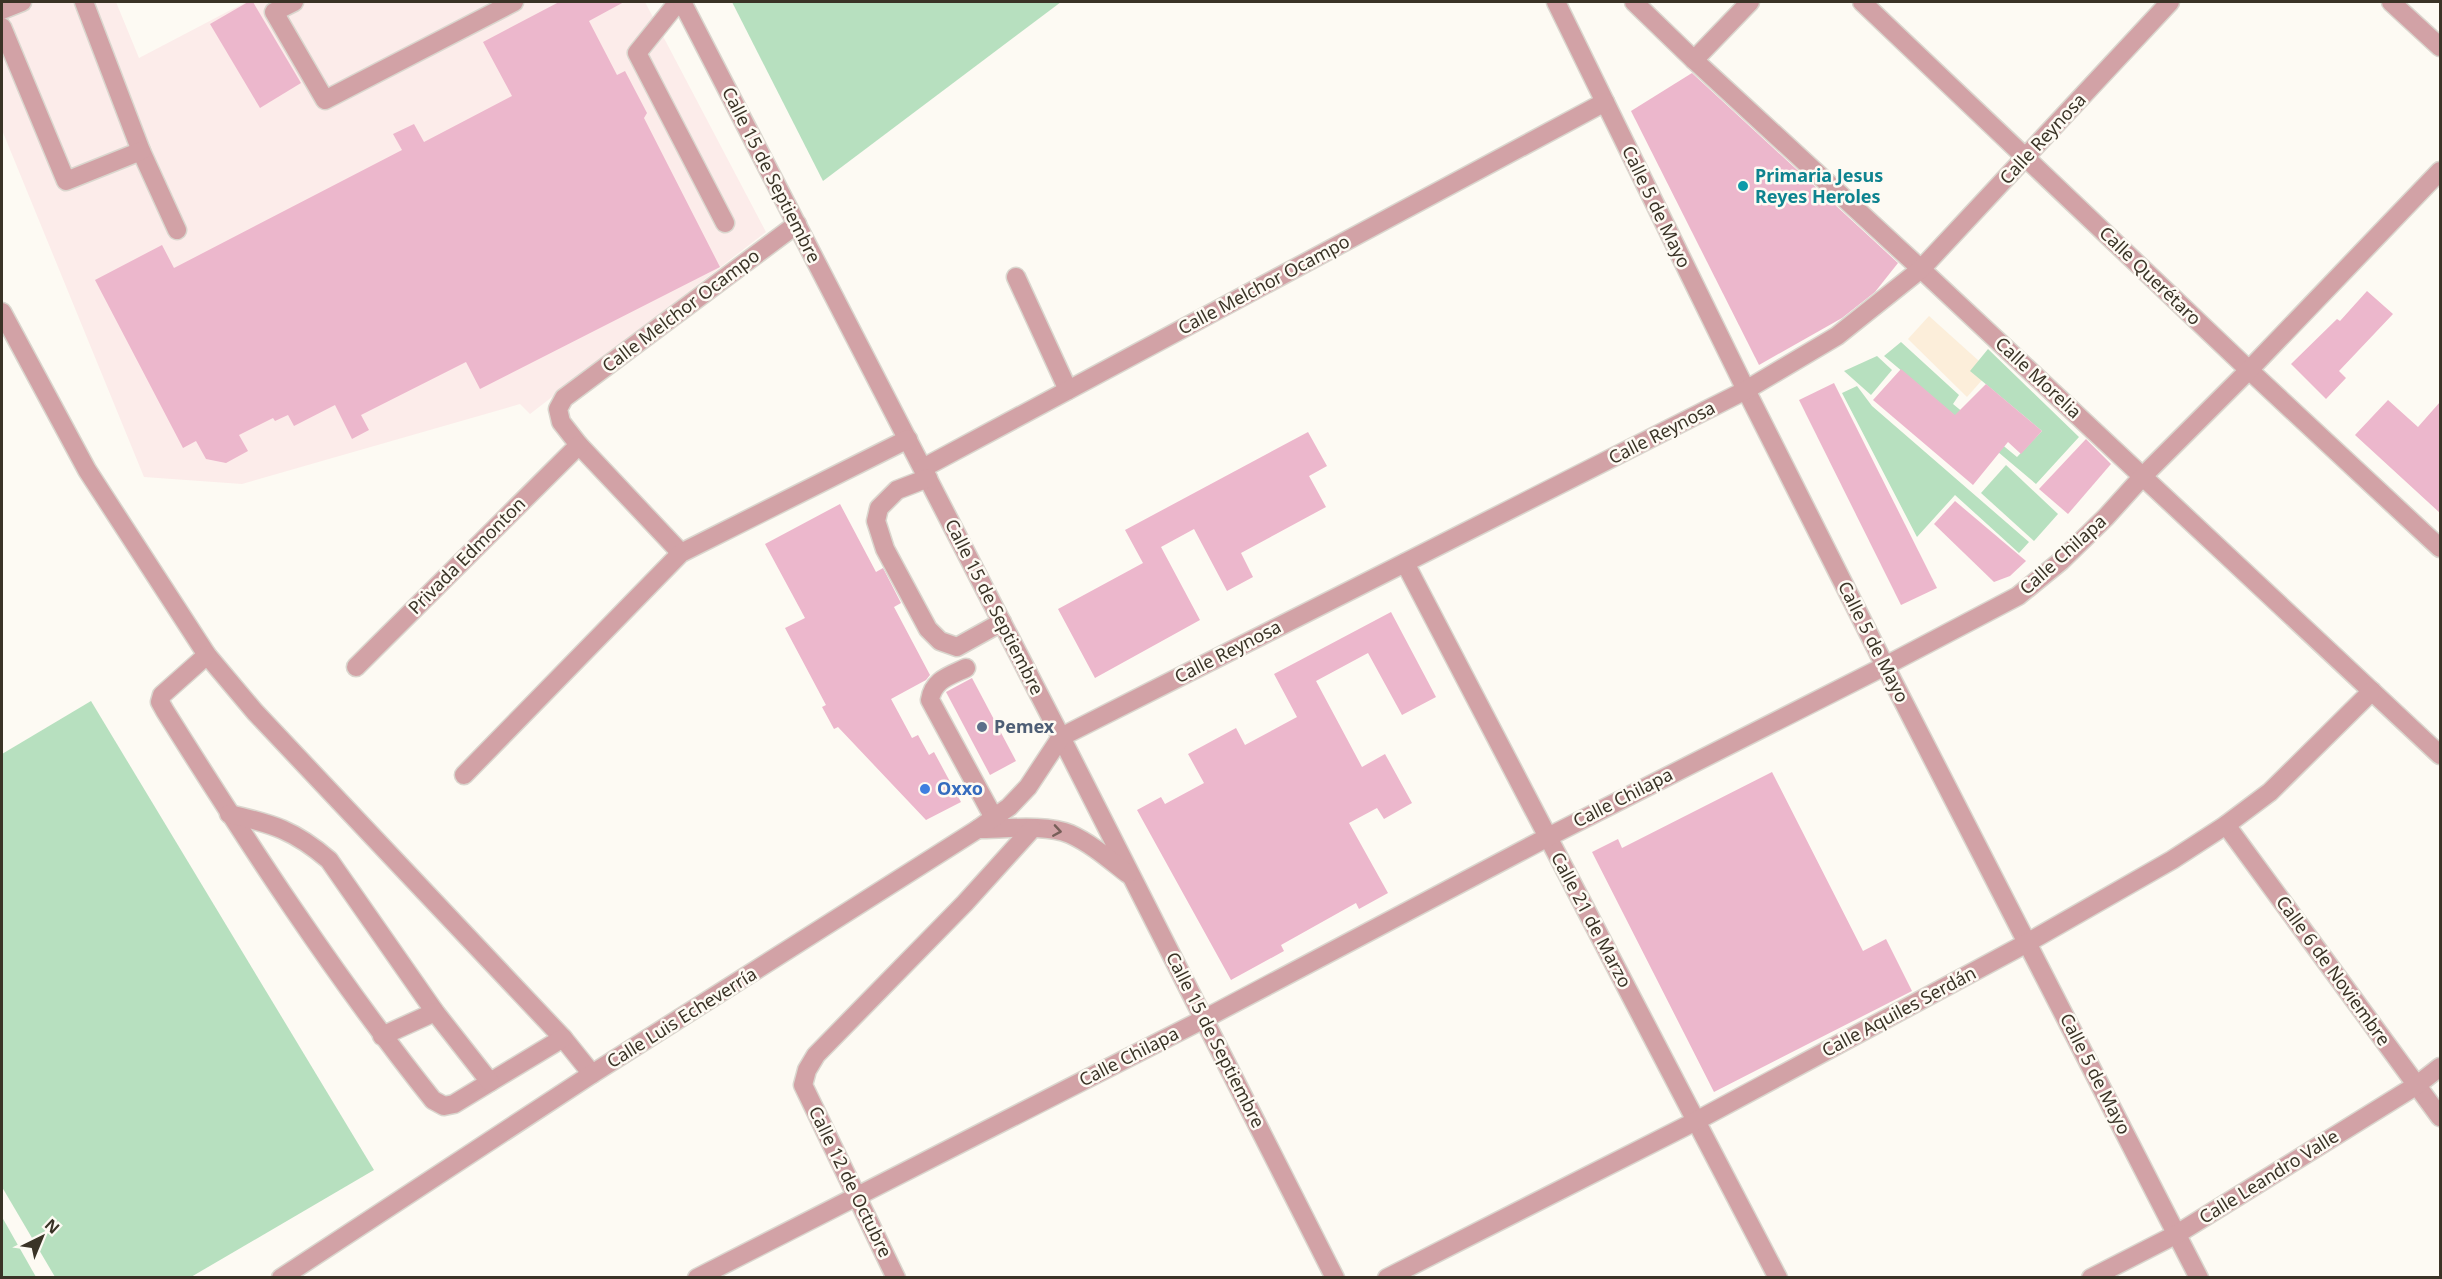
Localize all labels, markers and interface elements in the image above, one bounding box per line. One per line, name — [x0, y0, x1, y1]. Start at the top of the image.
street label: Calle 15 de Septiembre — [717, 83, 827, 267]
street label: Calle Reynosa — [1994, 88, 2091, 189]
street label: Calle 5 de Mayo — [1617, 142, 1697, 272]
place label: Primaria Jesus Reyes Heroles — [1755, 163, 1883, 208]
marker: Primaria Jesus Reyes Heroles — [1736, 179, 1750, 193]
street label: Calle Querétaro — [2095, 221, 2207, 330]
street label: Calle Melchor Ocampo — [1174, 229, 1354, 340]
street label: Calle Melchor Ocampo — [597, 243, 764, 377]
street label: Calle Morelia — [1990, 331, 2087, 423]
street label: Calle Reynosa — [1604, 395, 1719, 469]
street label: Privada Edmonton — [402, 491, 530, 619]
street label: Calle Chilapa — [2014, 509, 2111, 600]
street label: Calle 15 de Septiembre — [940, 515, 1050, 699]
street label: Calle 5 de Mayo — [1833, 577, 1915, 706]
street label: Calle Reynosa — [1170, 614, 1285, 688]
place label: Pemex — [994, 714, 1055, 738]
marker: Pemex — [975, 720, 989, 734]
street label: Calle Chilapa — [1569, 762, 1676, 832]
place label: Oxxo — [937, 776, 983, 800]
marker: Oxxo — [918, 782, 932, 796]
one-way arrow — [1052, 825, 1062, 837]
street label: Calle 21 de Marzo — [1546, 848, 1638, 991]
street label: Calle 6 de Noviembre — [2271, 891, 2396, 1050]
street label: Calle 15 de Septiembre — [1161, 948, 1271, 1132]
street label: Calle Aquiles Serdán — [1817, 960, 1980, 1062]
street label: Calle Luis Echeverría — [602, 961, 761, 1073]
street label: Calle 5 de Mayo — [2055, 1009, 2137, 1138]
street label: Calle Chilapa — [1075, 1021, 1182, 1091]
street label: Calle 12 de Octubre — [804, 1102, 898, 1261]
street label: Calle Leandro Valle — [2194, 1124, 2343, 1229]
north arrow — [12, 1207, 72, 1267]
text: N — [40, 1214, 64, 1239]

